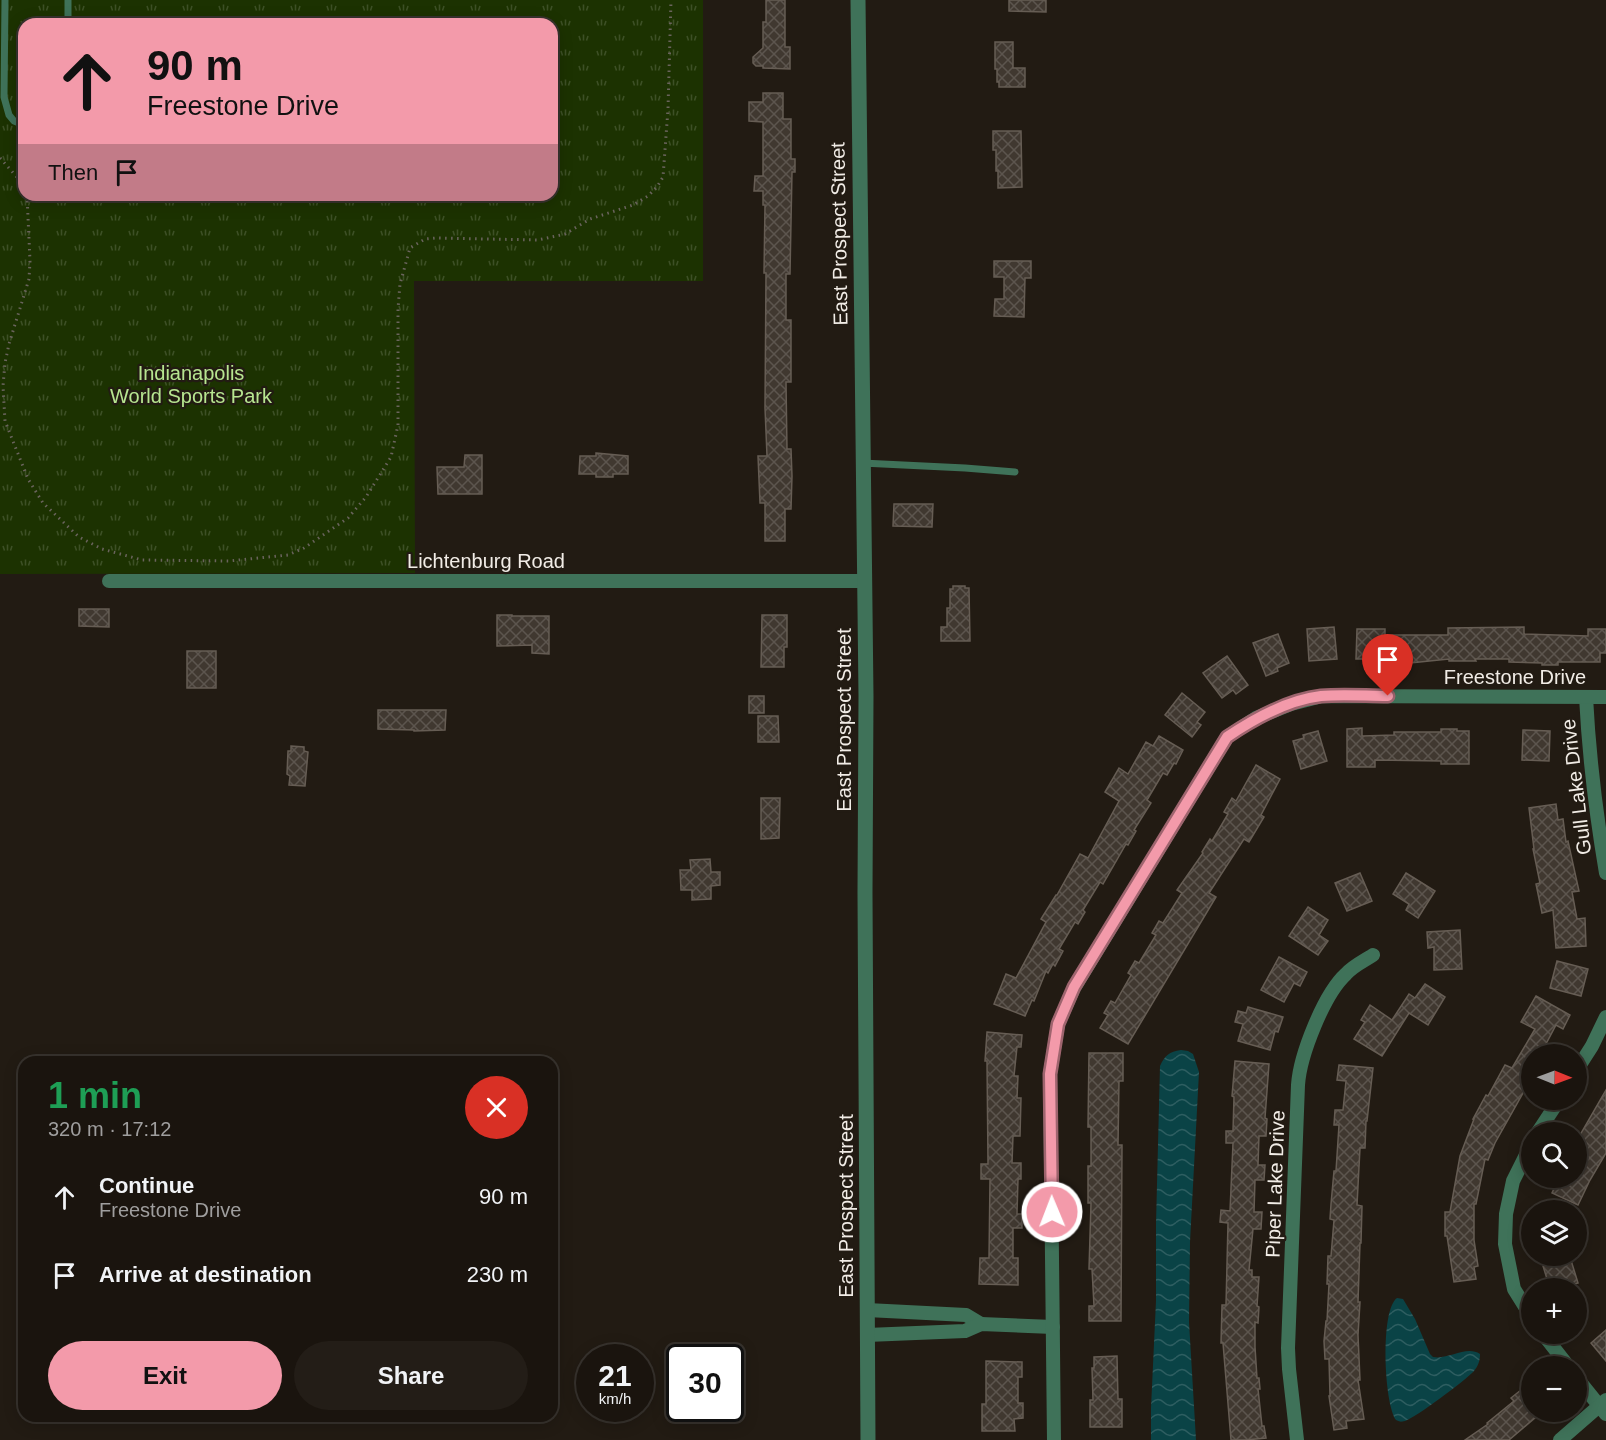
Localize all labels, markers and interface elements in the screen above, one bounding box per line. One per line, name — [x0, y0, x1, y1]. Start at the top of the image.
icon: ahead — [48, 42, 126, 120]
text: 90 m — [147, 42, 243, 89]
text: Freestone Drive — [147, 91, 339, 121]
street label: East Prospect Street — [826, 142, 852, 326]
icon: arrive — [110, 156, 143, 189]
text: Then — [48, 160, 98, 185]
park label: Indianapolis World Sports Park — [110, 362, 273, 407]
street label: Lichtenburg Road — [407, 550, 565, 572]
street label: East Prospect Street — [833, 628, 855, 812]
pin — [1362, 634, 1413, 696]
icon: arrive — [1371, 643, 1404, 676]
street label: Freestone Drive — [1444, 666, 1586, 688]
street label: Gull Lake Drive — [1557, 718, 1595, 856]
north arrow — [1521, 1044, 1587, 1110]
map controls — [1521, 1044, 1587, 1422]
text: 1 min — [48, 1075, 142, 1116]
button: close — [465, 1076, 528, 1139]
street label: Piper Lake Drive — [1261, 1110, 1289, 1258]
street label: East Prospect Street — [835, 1114, 857, 1298]
text: 320 m · 17:12 — [48, 1118, 171, 1140]
button: search — [1521, 1122, 1587, 1188]
text: Continue — [99, 1173, 194, 1198]
position arrow — [1020, 1180, 1084, 1244]
icon: ahead — [48, 1181, 81, 1214]
text: 90 m — [479, 1184, 528, 1209]
text: Freestone Drive — [99, 1199, 241, 1221]
button: layers — [1521, 1200, 1587, 1266]
icon: arrive — [48, 1259, 81, 1292]
text: Arrive at destination — [99, 1262, 312, 1287]
text: 230 m — [467, 1262, 528, 1287]
button: + — [1521, 1278, 1587, 1344]
button: Exit — [48, 1341, 282, 1410]
button: Share — [294, 1341, 528, 1410]
speed limit sign: 30 — [666, 1344, 744, 1422]
button: − — [1521, 1356, 1587, 1422]
text: 21 — [598, 1359, 632, 1392]
text: km/h — [599, 1390, 631, 1407]

